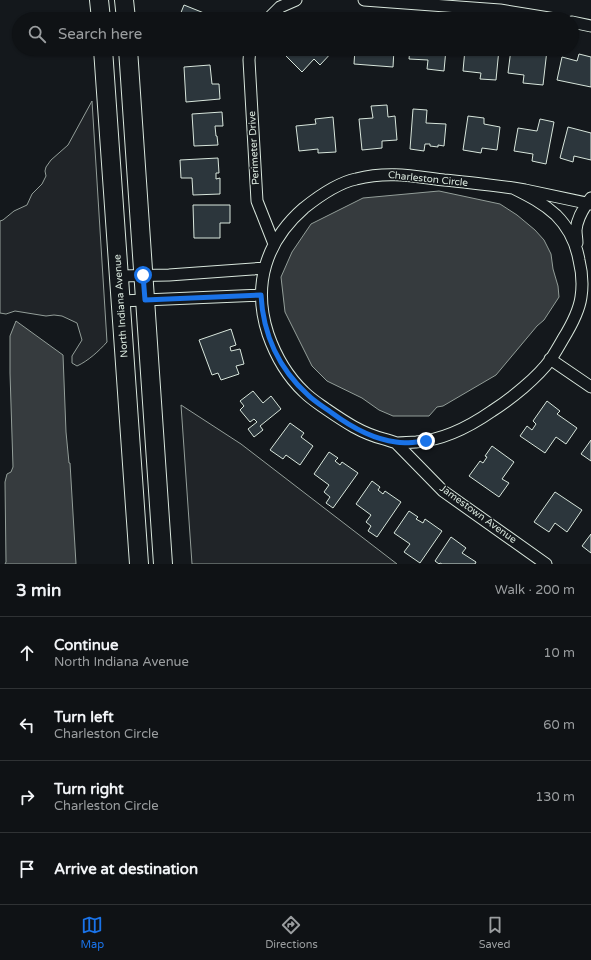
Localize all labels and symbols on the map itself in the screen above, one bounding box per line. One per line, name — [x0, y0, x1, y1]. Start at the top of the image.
street label: Perimeter Drive — [246, 110, 262, 185]
street label: Charleston Circle — [387, 169, 469, 189]
street label: North Indiana Avenue — [111, 254, 131, 358]
route start — [134, 266, 152, 284]
route end — [417, 432, 435, 450]
street label: Jamestown Avenue — [437, 482, 519, 546]

